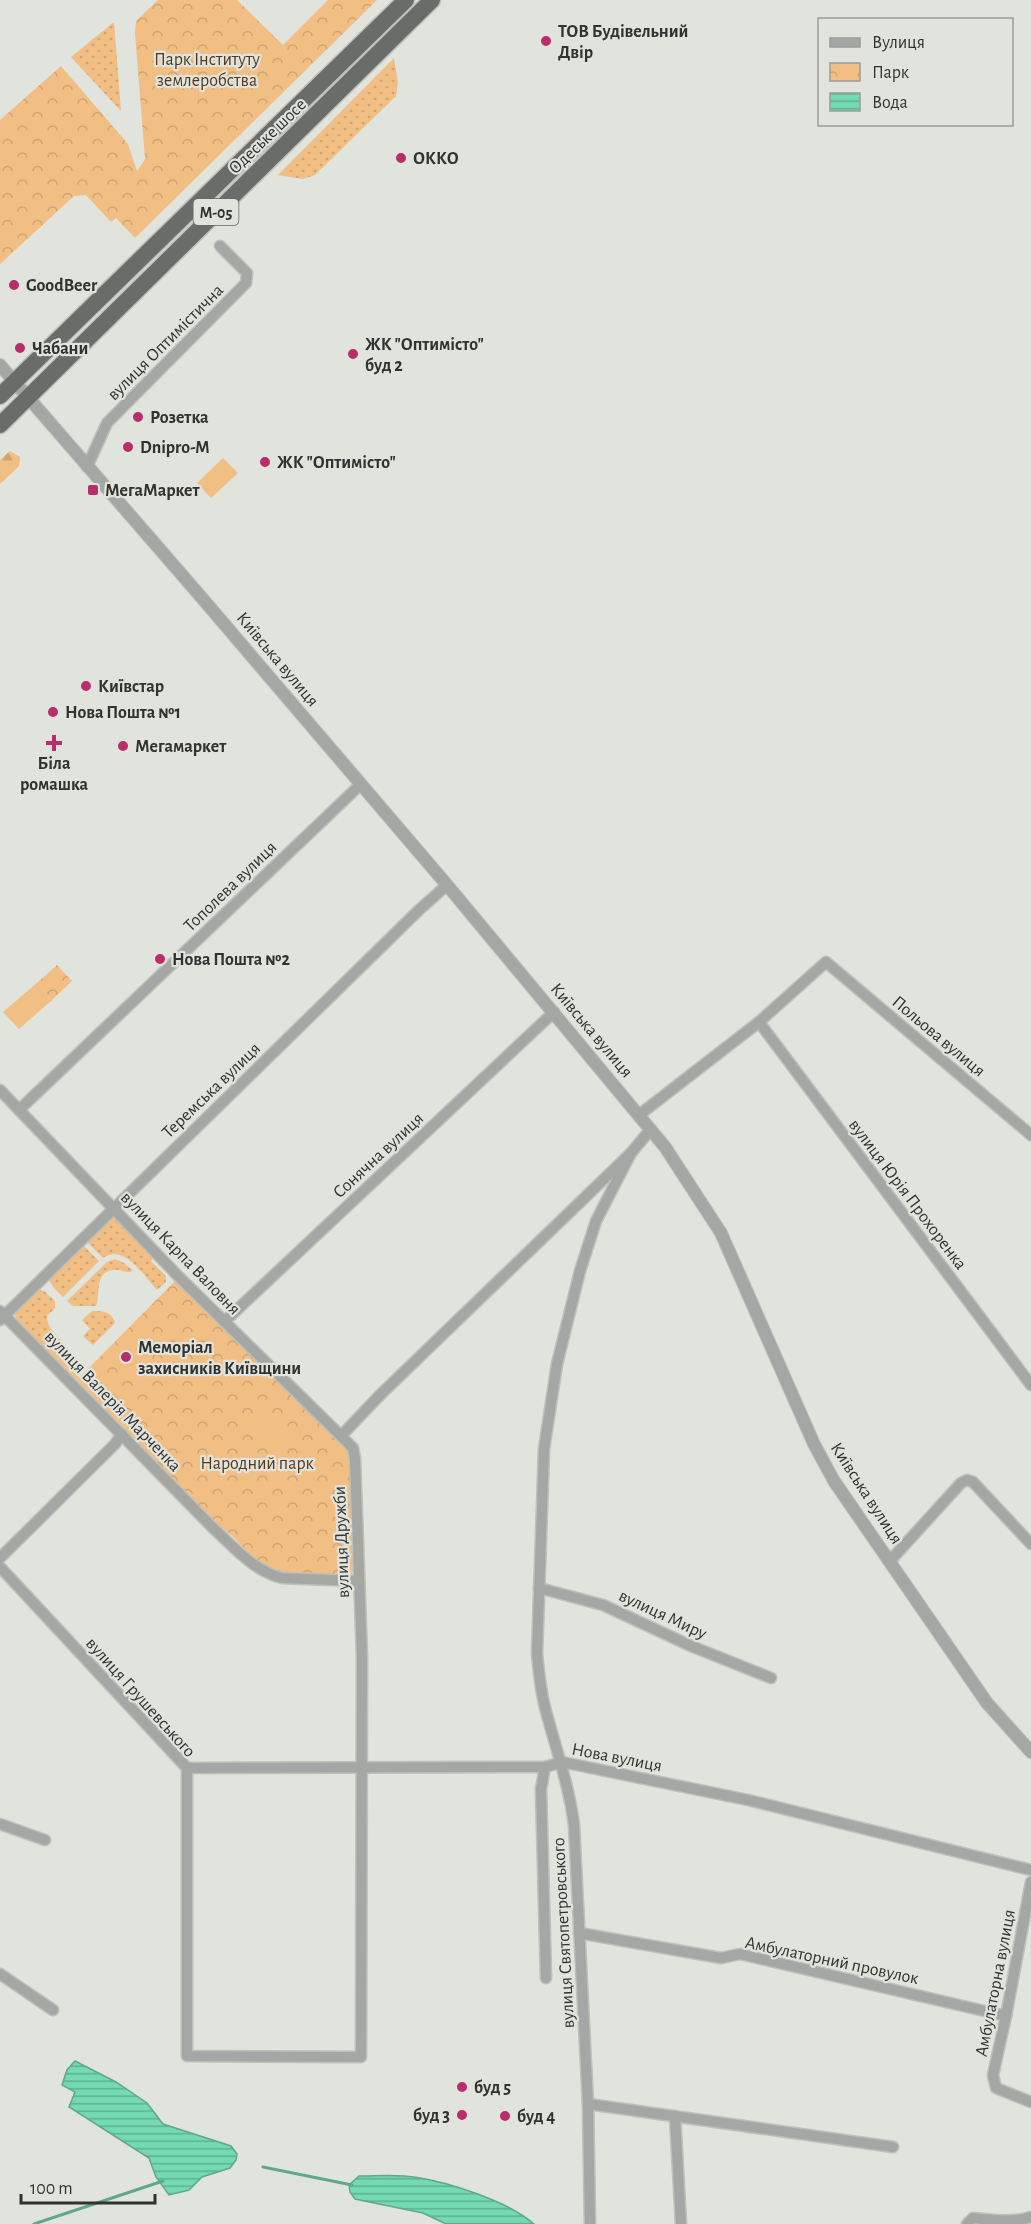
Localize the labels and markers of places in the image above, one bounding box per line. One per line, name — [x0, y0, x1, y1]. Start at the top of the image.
place label: ТОВ Будівельний Двір — [558, 23, 688, 62]
marker: ТОВ Будівельний Двір — [539, 34, 553, 48]
place label: ОККО — [413, 150, 459, 168]
marker: ОККО — [394, 151, 408, 165]
place label: GoodBeer — [26, 277, 98, 295]
marker: GoodBeer — [7, 278, 21, 292]
place label: ЖК "Оптимісто" буд 2 — [365, 336, 484, 375]
place label: Чабани — [32, 340, 88, 358]
marker: Чабани — [13, 341, 27, 355]
marker: ЖК "Оптимісто" буд 2 — [346, 347, 360, 361]
place label: Розетка — [150, 409, 209, 427]
marker: Розетка — [131, 410, 145, 424]
place label: Dnipro-M — [140, 439, 210, 457]
marker: Dnipro-M — [121, 440, 135, 454]
place label: ЖК "Оптимісто" — [277, 454, 396, 472]
marker: ЖК "Оптимісто" — [258, 455, 272, 469]
place label: МегаМаркет — [105, 482, 201, 500]
marker: МегаМаркет — [86, 483, 100, 497]
place label: Київстар — [98, 678, 164, 696]
marker: Київстар — [79, 679, 93, 693]
place label: Нова Пошта №1 — [65, 704, 181, 722]
marker: Нова Пошта №1 — [46, 705, 60, 719]
marker: Біла ромашка — [47, 736, 61, 750]
place label: Мегамаркет — [135, 738, 227, 756]
marker: Мегамаркет — [116, 739, 130, 753]
place label: Біла ромашка — [20, 755, 89, 794]
place label: Нова Пошта №2 — [172, 951, 290, 969]
marker: Нова Пошта №2 — [153, 952, 167, 966]
place label: Меморіал захисників Київщини — [138, 1339, 301, 1378]
marker: Меморіал захисників Київщини — [119, 1350, 133, 1364]
place label: буд 5 — [474, 2079, 511, 2097]
marker: буд 5 — [455, 2080, 469, 2094]
place label: буд 3 — [413, 2107, 450, 2125]
marker: буд 3 — [455, 2108, 469, 2122]
place label: буд 4 — [517, 2108, 555, 2126]
marker: буд 4 — [498, 2109, 512, 2123]

